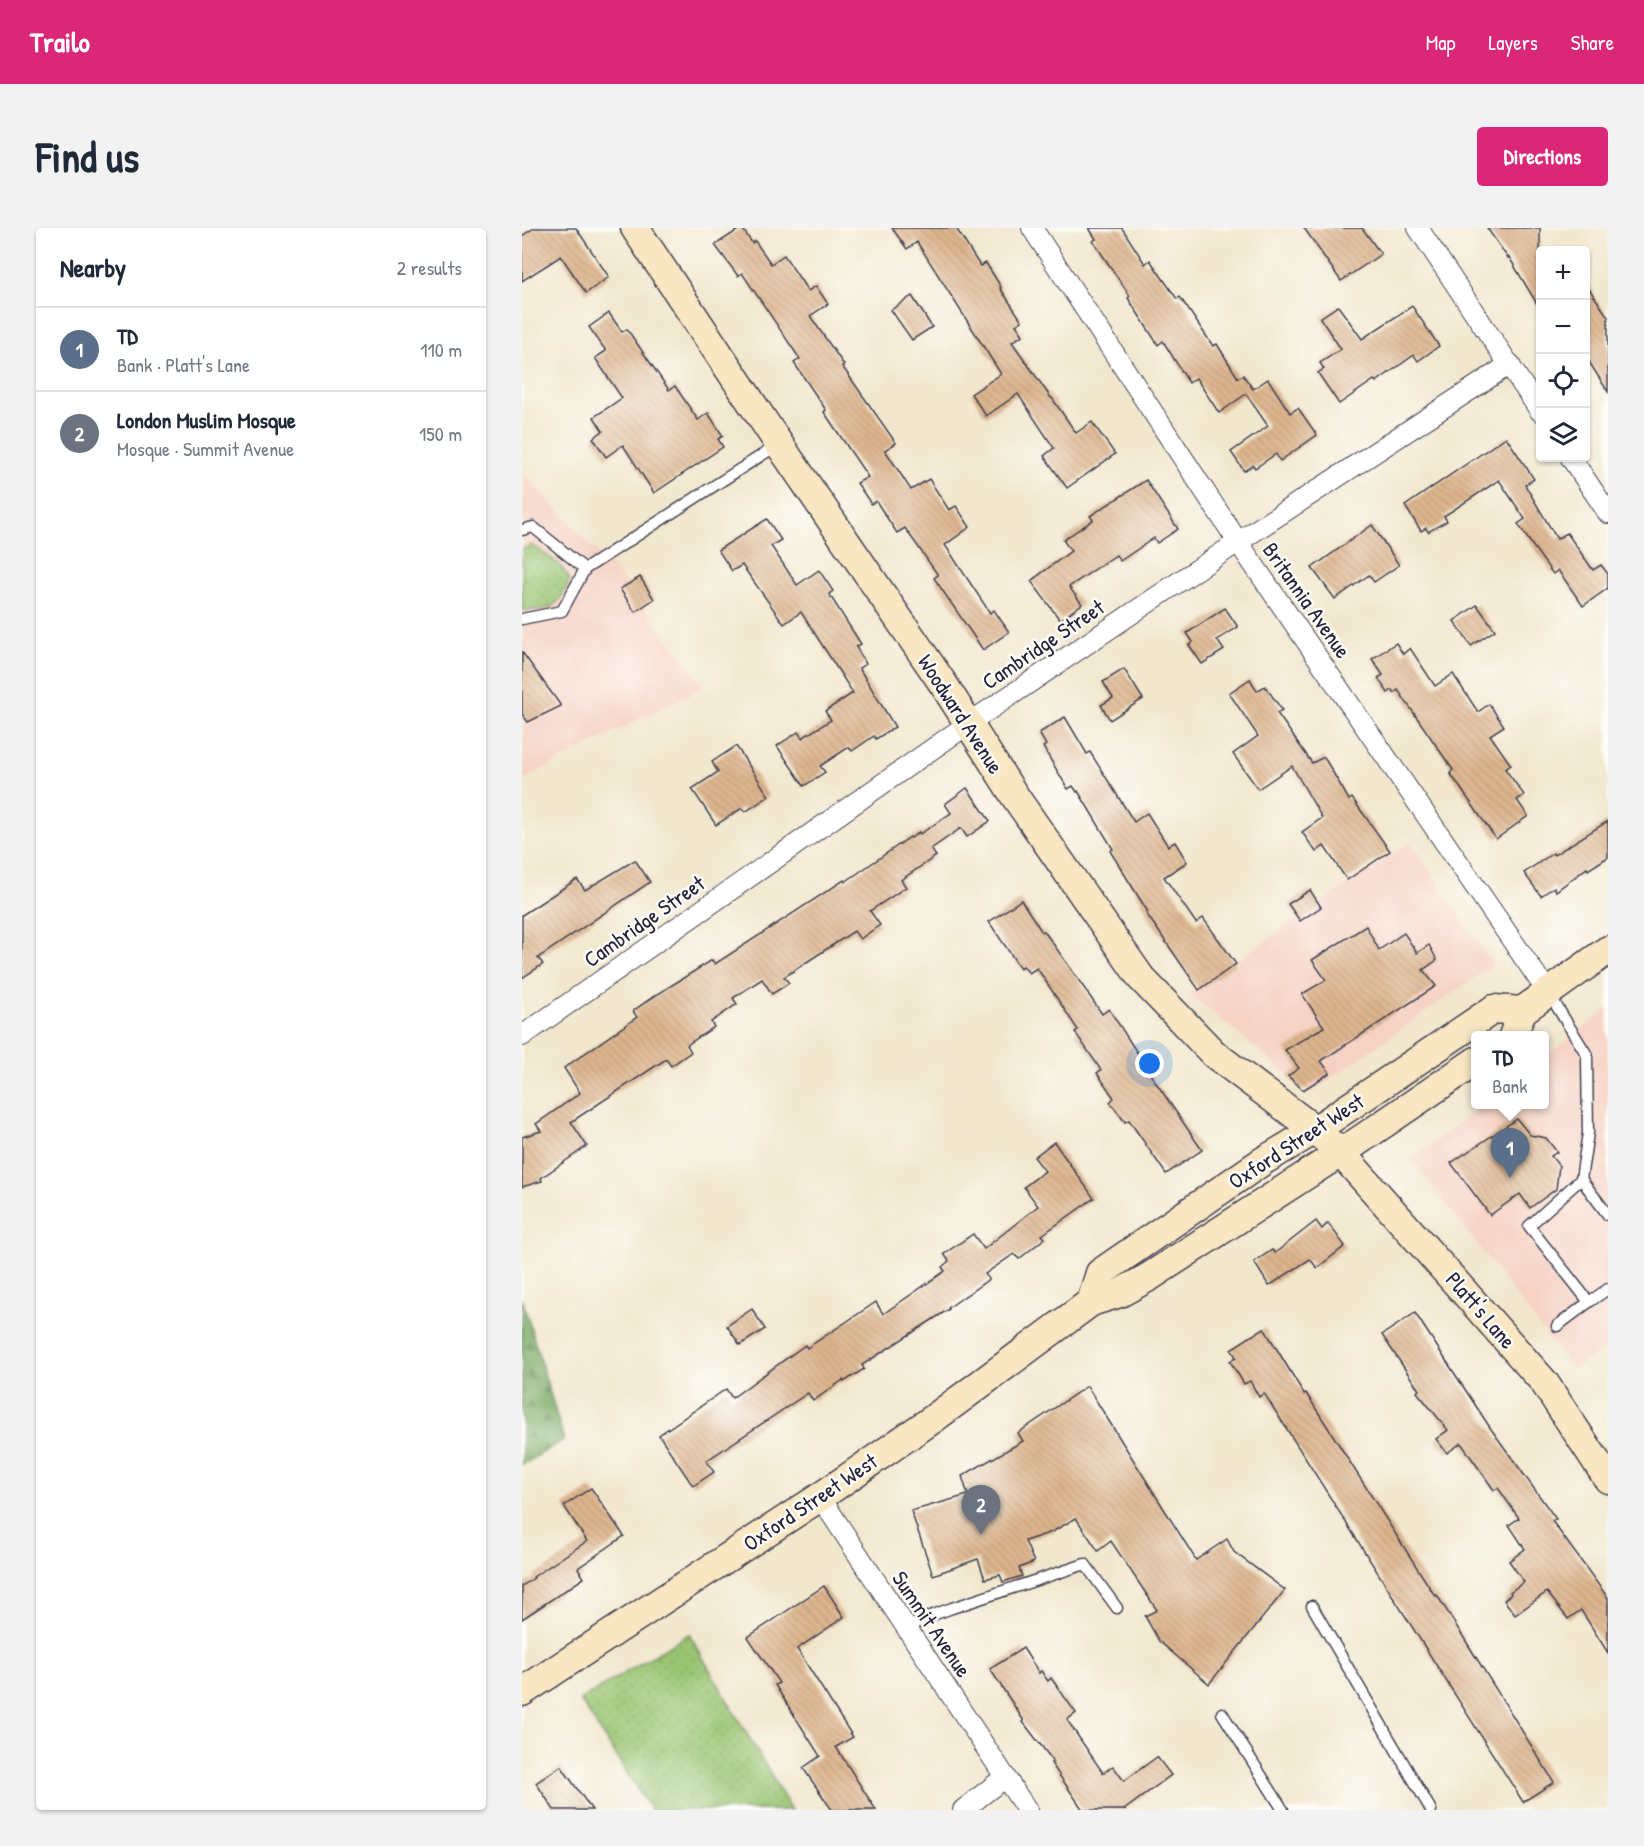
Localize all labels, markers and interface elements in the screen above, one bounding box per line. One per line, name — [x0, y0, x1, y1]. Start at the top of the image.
text: Trailo — [30, 23, 90, 61]
text: Map — [1426, 28, 1455, 57]
text: Layers — [1488, 28, 1538, 57]
text: Share — [1571, 28, 1614, 57]
button: Directions — [1477, 127, 1608, 186]
text: Find us — [36, 128, 139, 185]
map controls — [1536, 246, 1590, 462]
button: + — [1536, 246, 1590, 300]
text: Nearby — [60, 250, 126, 285]
text: 2 results — [397, 254, 462, 281]
button: − — [1536, 300, 1590, 354]
text: TD — [117, 321, 138, 351]
text: 1 — [76, 336, 83, 363]
text: 110 m — [420, 336, 462, 363]
text: Bank · Platt's Lane — [117, 351, 250, 378]
button: locate — [1536, 354, 1590, 408]
text: London Muslim Mosque — [117, 405, 296, 435]
button: layers — [1536, 408, 1590, 462]
text: 2 — [75, 420, 84, 447]
text: 150 m — [419, 420, 462, 447]
text: Mosque · Summit Avenue — [117, 435, 294, 462]
street label: Britannia Avenue — [1256, 536, 1358, 664]
street label: Cambridge Street — [976, 592, 1110, 696]
street label: Woodward Avenue — [911, 649, 1011, 780]
street label: Cambridge Street — [577, 868, 711, 974]
popup — [1471, 1031, 1549, 1109]
text: TD — [1492, 1042, 1513, 1072]
your location — [1135, 1049, 1164, 1078]
text: Bank — [1492, 1072, 1528, 1099]
street label: Oxford Street West — [1223, 1086, 1370, 1196]
pin: 1 — [1490, 1128, 1530, 1178]
street label: Platt's Lane — [1439, 1265, 1523, 1355]
street label: Oxford Street West — [737, 1446, 883, 1558]
pin: 2 — [962, 1486, 1000, 1535]
street label: Summit Avenue — [885, 1565, 979, 1683]

